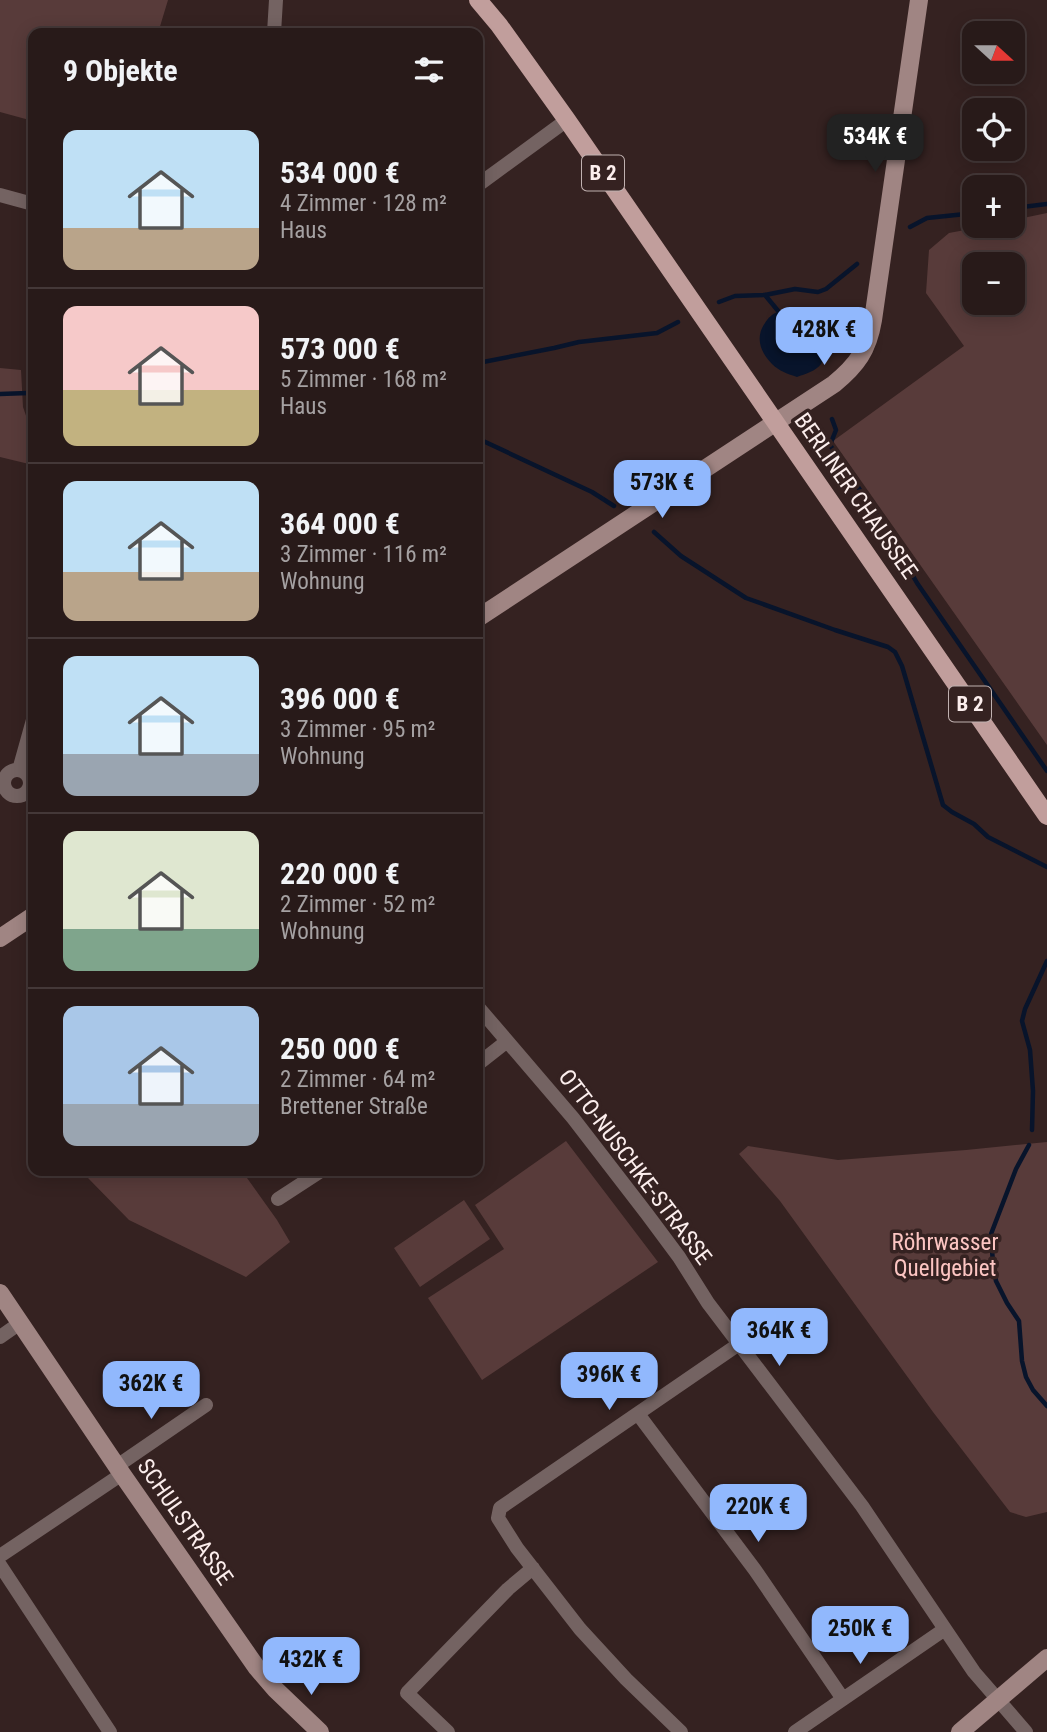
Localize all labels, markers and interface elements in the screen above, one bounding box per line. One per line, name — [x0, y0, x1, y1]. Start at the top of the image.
north arrow — [962, 21, 1026, 84]
map controls — [962, 21, 1025, 315]
icon: filters — [410, 51, 448, 89]
text: 9 Objekte — [63, 53, 178, 88]
button: locate — [962, 98, 1025, 161]
pin: 534K € — [818, 114, 932, 174]
text: 534K € — [843, 123, 907, 150]
text: 534 000 € — [280, 155, 400, 190]
road number: B 2 — [582, 156, 624, 190]
icon: home — [119, 158, 203, 242]
button: + — [962, 175, 1025, 238]
text: 4 Zimmer · 128 m² — [280, 190, 447, 217]
text: Haus — [280, 217, 327, 244]
button: − — [962, 252, 1025, 315]
pin: 428K € — [767, 308, 881, 367]
text: 428K € — [792, 316, 856, 343]
text: 573 000 € — [280, 331, 400, 366]
icon: home — [119, 334, 203, 418]
text: 5 Zimmer · 168 m² — [280, 366, 447, 393]
text: Haus — [280, 393, 327, 420]
street label: BERLINER CHAUSSEE — [789, 408, 923, 584]
pin: 573K € — [605, 461, 719, 520]
text: 573K € — [630, 469, 694, 496]
text: 364 000 € — [280, 506, 400, 541]
icon: home — [119, 509, 203, 593]
text: 3 Zimmer · 116 m² — [280, 541, 447, 568]
text: Wohnung — [280, 568, 365, 595]
text: 396 000 € — [280, 681, 400, 716]
icon: home — [119, 684, 203, 768]
road number: B 2 — [949, 686, 991, 722]
text: 3 Zimmer · 95 m² — [280, 716, 435, 743]
text: Wohnung — [280, 743, 365, 770]
text: 220 000 € — [280, 856, 400, 891]
icon: home — [119, 859, 203, 943]
text: 2 Zimmer · 52 m² — [280, 891, 435, 918]
text: Wohnung — [280, 918, 365, 945]
text: 250 000 € — [280, 1031, 400, 1066]
icon: home — [119, 1034, 203, 1118]
street label: OTTO-NUSCHKE-STRASSE — [553, 1064, 717, 1270]
text: 2 Zimmer · 64 m² — [280, 1066, 435, 1093]
text: Brettener Straße — [280, 1093, 428, 1120]
park label: Röhrwasser Quellgebiet — [892, 1229, 998, 1282]
pin: 364K € — [722, 1308, 836, 1368]
text: 364K € — [747, 1317, 811, 1344]
pin: 396K € — [552, 1352, 666, 1412]
text: 396K € — [577, 1361, 641, 1388]
pin: 362K € — [94, 1362, 208, 1421]
text: 362K € — [119, 1370, 183, 1397]
street label: SCHULSTRASSE — [132, 1454, 238, 1590]
pin: 220K € — [701, 1484, 815, 1544]
text: 220K € — [726, 1493, 790, 1520]
pin: 250K € — [803, 1606, 917, 1666]
text: 250K € — [828, 1615, 892, 1642]
pin: 432K € — [254, 1638, 368, 1697]
text: 432K € — [279, 1646, 343, 1673]

